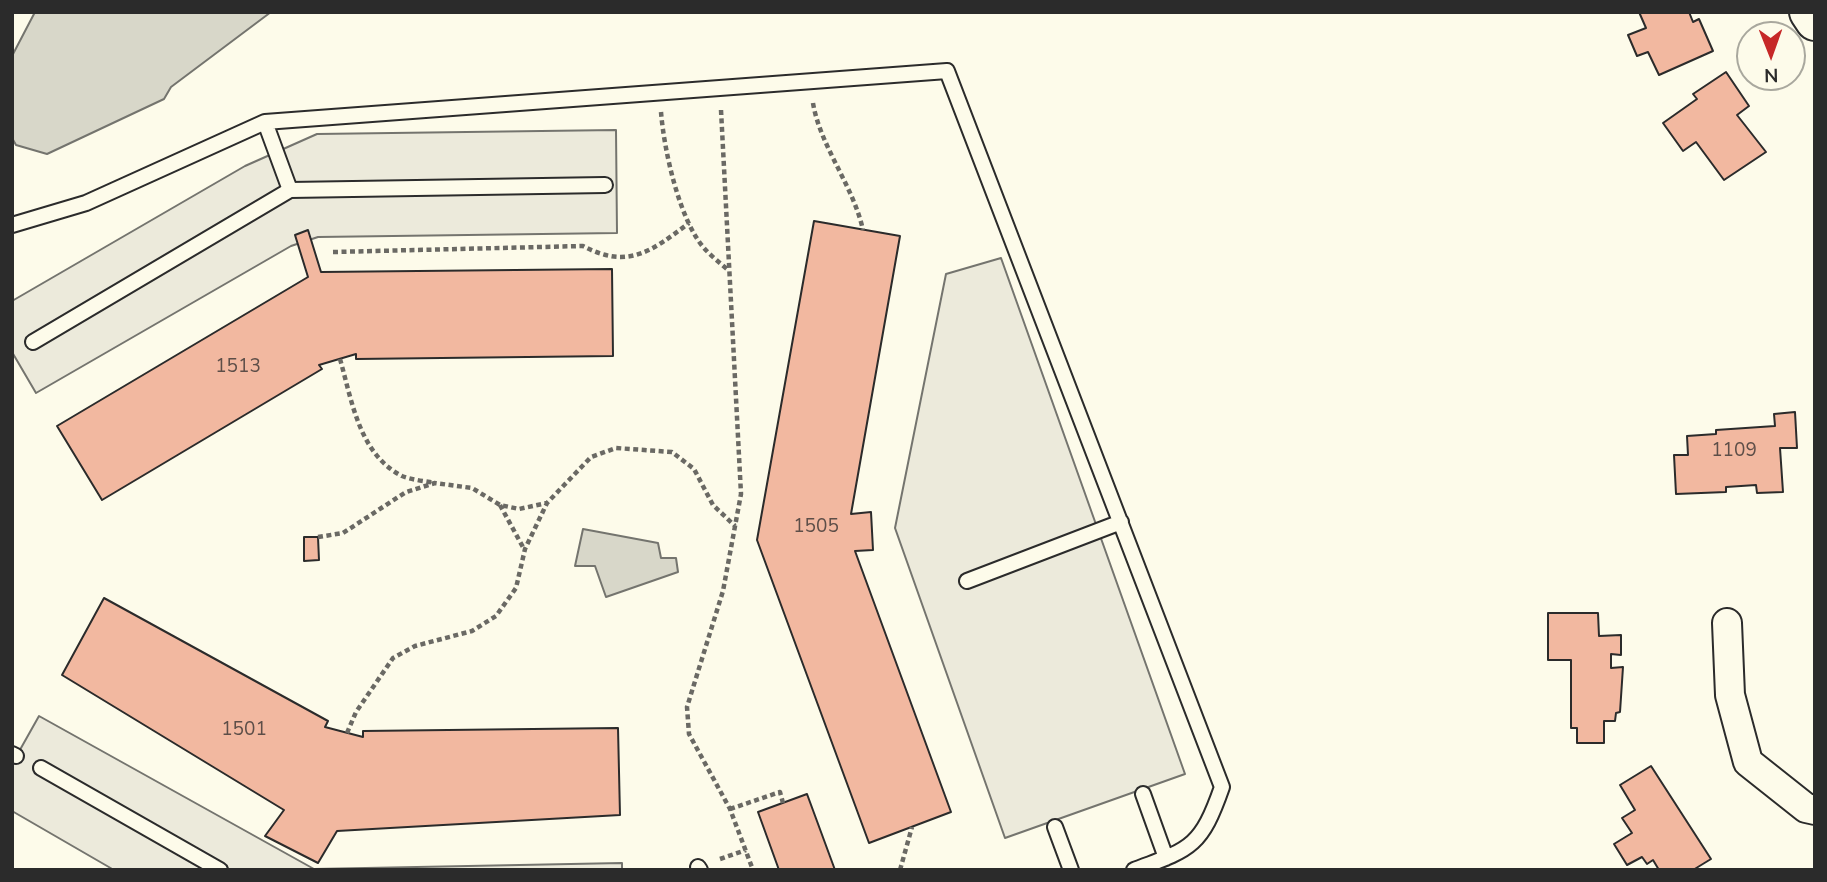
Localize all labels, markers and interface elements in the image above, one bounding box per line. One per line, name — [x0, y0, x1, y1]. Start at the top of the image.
north arrow — [1736, 21, 1806, 91]
text: N — [1764, 62, 1779, 88]
house number: 1513 — [215, 356, 261, 378]
house number: 1109 — [1711, 440, 1757, 462]
house number: 1505 — [793, 516, 839, 538]
house number: 1501 — [221, 719, 267, 741]

